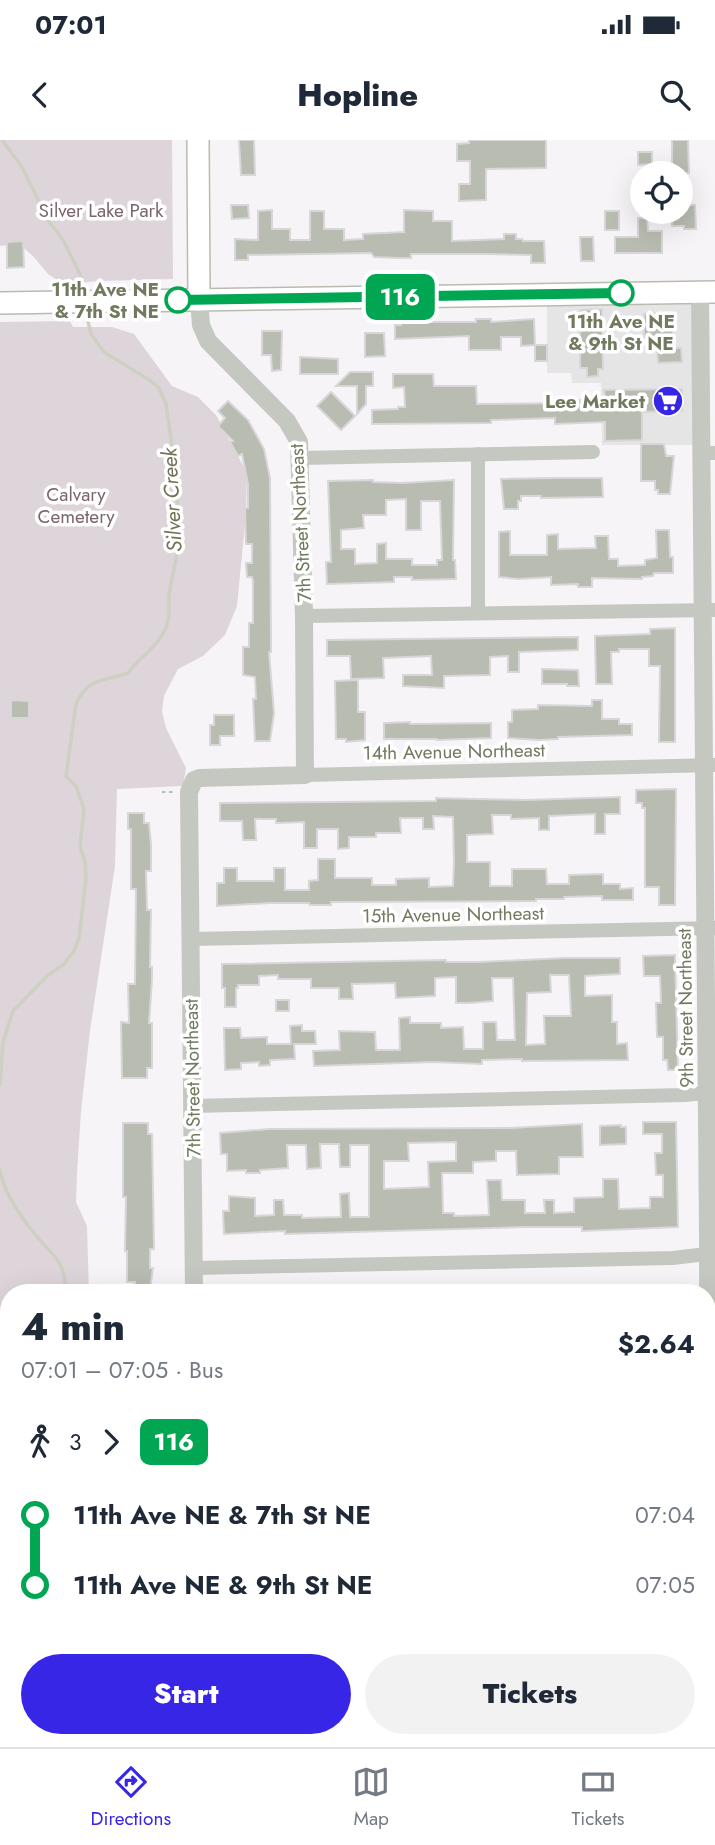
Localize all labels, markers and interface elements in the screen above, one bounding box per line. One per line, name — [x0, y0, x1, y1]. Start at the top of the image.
text: 07:01 — [35, 6, 107, 44]
text: Hopline — [297, 72, 418, 118]
icon: back — [21, 76, 59, 114]
icon: search — [656, 76, 694, 114]
map controls — [630, 161, 693, 224]
button: locate — [630, 161, 693, 224]
park label: Silver Lake Park — [39, 197, 164, 224]
line badge: 116 — [360, 274, 440, 320]
place label: 11th Ave NE & 7th St NE — [51, 276, 159, 325]
text: 116 — [380, 279, 420, 314]
marker: 11th Ave NE & 9th St NE — [608, 280, 634, 306]
marker: 11th Ave NE & 7th St NE — [165, 287, 191, 313]
place label: 11th Ave NE & 9th St NE — [567, 308, 675, 357]
supermarket icon: Lee Market — [651, 384, 685, 418]
place label: Lee Market — [545, 388, 645, 415]
street label: 7th Street Northeast — [283, 443, 318, 603]
water label: Silver Creek — [154, 446, 190, 553]
park label: Calvary Cemetery — [37, 481, 115, 530]
street label: 14th Avenue Northeast — [363, 736, 546, 767]
street label: 15th Avenue Northeast — [362, 899, 545, 930]
street label: 9th Street Northeast — [671, 928, 700, 1088]
street label: 7th Street Northeast — [178, 998, 207, 1157]
text: 4 min — [21, 1299, 125, 1354]
text: $2.64 — [618, 1325, 695, 1363]
text: 07:01 – 07:05 · Bus — [21, 1353, 223, 1387]
icon: walk — [21, 1423, 59, 1461]
icon: forward — [92, 1423, 130, 1461]
text: 116 — [154, 1424, 194, 1459]
text: 3 — [69, 1425, 82, 1459]
text: 11th Ave NE & 7th St NE — [73, 1496, 371, 1534]
text: 07:04 — [635, 1498, 695, 1532]
text: 11th Ave NE & 9th St NE — [73, 1566, 373, 1604]
text: 07:05 — [635, 1568, 695, 1602]
button: Start — [21, 1654, 351, 1734]
button: Tickets — [365, 1654, 695, 1734]
tab: Directions — [91, 1763, 171, 1832]
tab: Map — [352, 1763, 390, 1832]
tab: Tickets — [571, 1763, 624, 1832]

